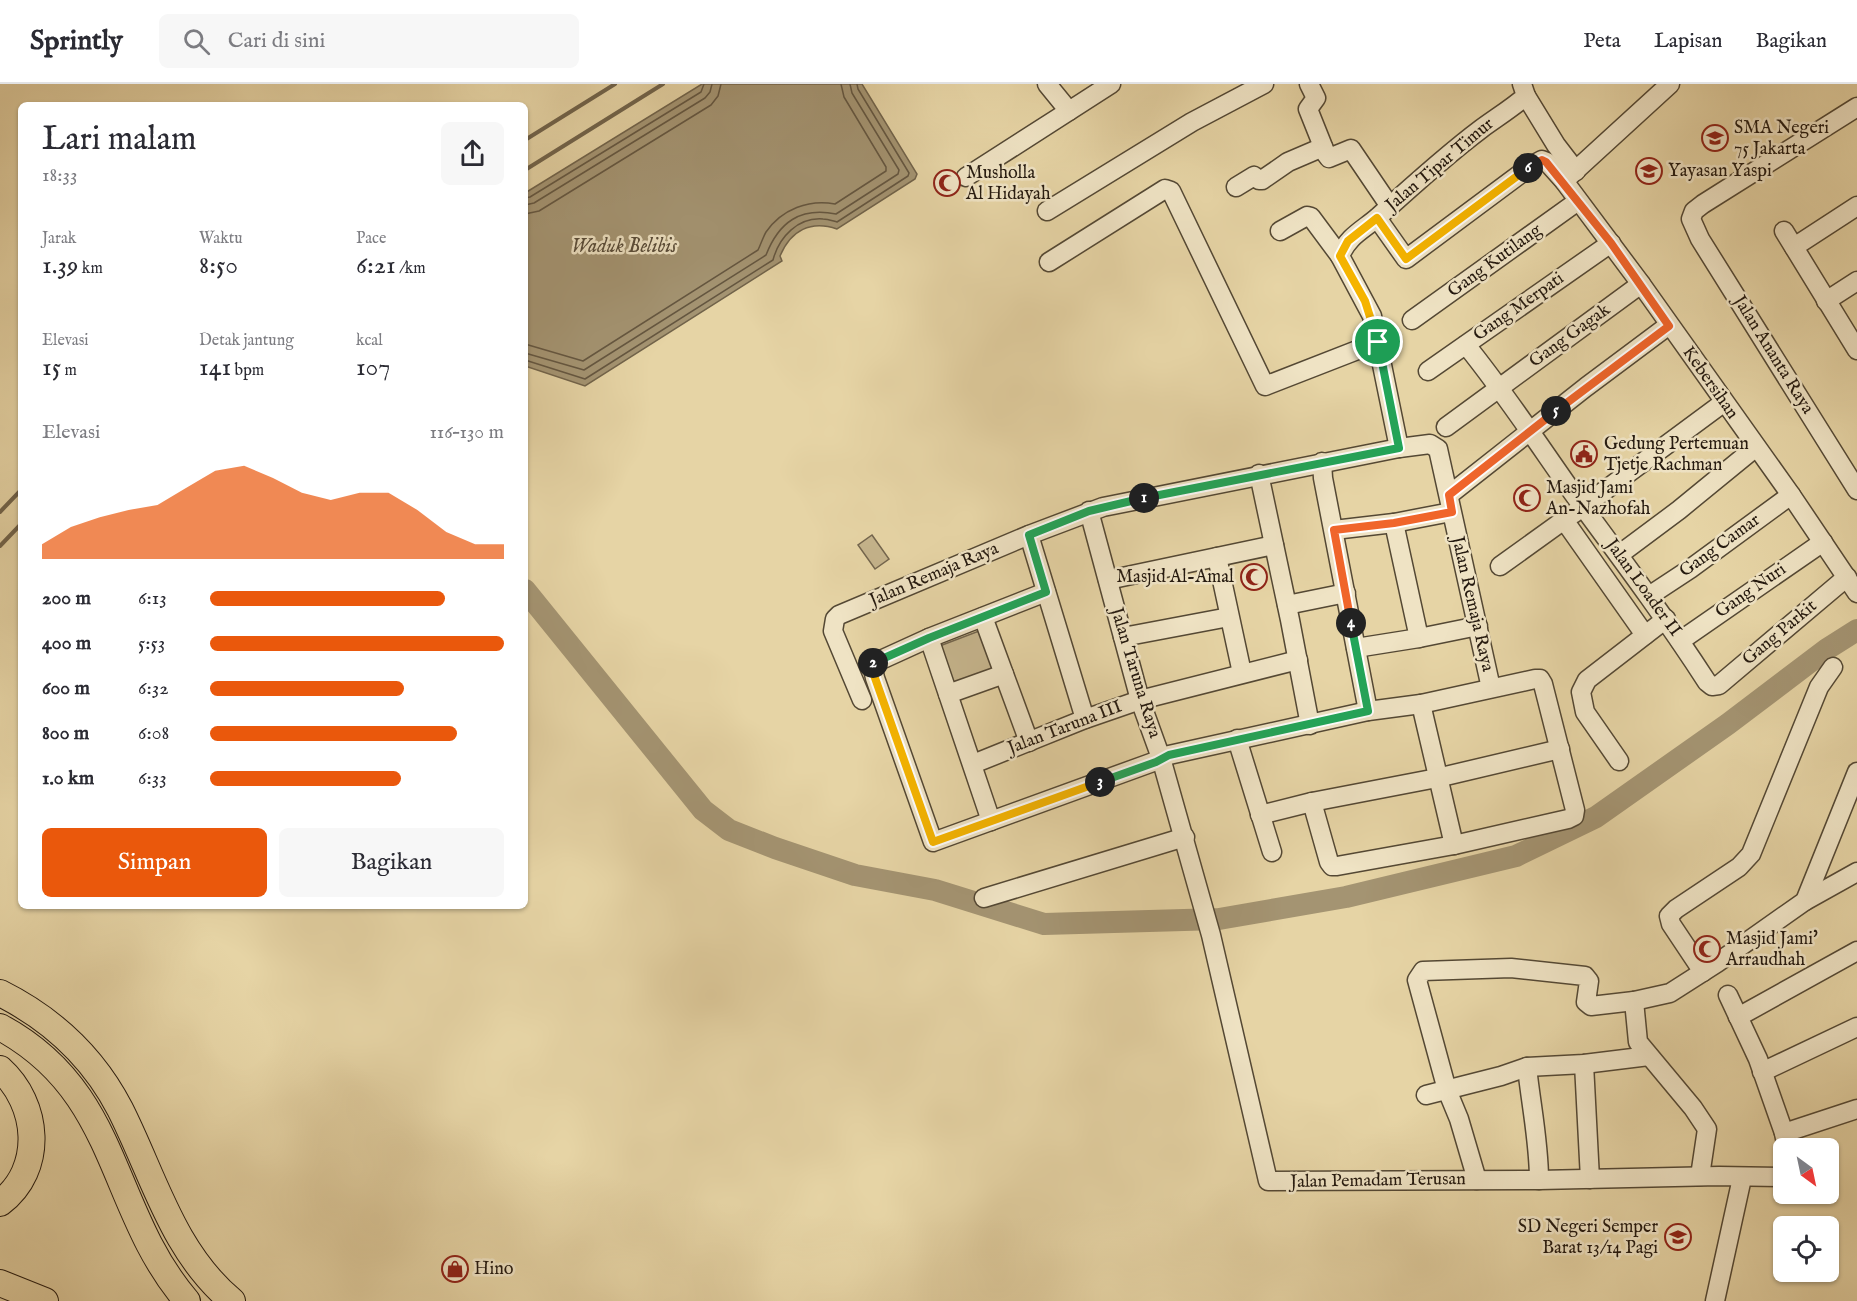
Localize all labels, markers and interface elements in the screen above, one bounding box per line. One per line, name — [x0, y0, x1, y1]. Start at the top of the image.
search box — [159, 14, 579, 68]
text: Sprintly — [30, 24, 123, 59]
icon: search — [180, 25, 213, 58]
text: Cari di sini — [228, 27, 325, 55]
text: Peta — [1583, 28, 1621, 55]
text: Lapisan — [1654, 28, 1723, 55]
text: Bagikan — [1756, 28, 1827, 55]
street label: Jalan Tipar Timur — [1380, 113, 1499, 218]
place label: SMA Negeri 75 Jakarta — [1734, 117, 1829, 161]
text: Lari malam — [42, 119, 196, 161]
button: share — [441, 122, 504, 185]
school or university icon: SMA Negeri 75 Jakarta — [1700, 123, 1730, 153]
pin: 6 — [1513, 153, 1543, 183]
school or university icon: Yayasan Yaspi — [1634, 156, 1664, 186]
text: 6 — [1525, 158, 1531, 178]
place label: Yayasan Yaspi — [1668, 160, 1772, 183]
place label: Musholla Al Hidayah — [965, 162, 1051, 206]
text: 18:33 — [42, 163, 78, 188]
mosque icon: Musholla Al Hidayah — [932, 168, 962, 198]
street label: Gang Kutilang — [1443, 219, 1547, 303]
text: Jarak — [42, 229, 76, 249]
text: Waktu — [199, 229, 243, 249]
text: Pace — [356, 229, 386, 249]
water label: Waduk Belibis — [571, 234, 677, 259]
text: 1.39 — [42, 249, 78, 282]
text: 8:50 — [199, 249, 238, 282]
text: 6:21 — [356, 249, 396, 282]
text: km — [78, 259, 103, 279]
text: /km — [396, 259, 426, 279]
street label: Gang Merpati — [1469, 267, 1569, 347]
street label: Jalan Ananta Raya — [1726, 290, 1819, 419]
street label: Gang Gagak — [1525, 299, 1615, 373]
pin — [1352, 316, 1403, 367]
icon: arrive — [1361, 325, 1394, 358]
text: Elevasi — [42, 331, 89, 351]
text: Detak jantung — [199, 331, 294, 351]
text: kcal — [356, 331, 383, 351]
street label: Kebersihan — [1677, 342, 1744, 424]
text: 15 — [42, 351, 61, 384]
text: 141 — [199, 351, 231, 384]
text: 107 — [356, 351, 391, 384]
text: m — [61, 361, 77, 381]
text: bpm — [231, 361, 264, 381]
pin: 5 — [1541, 396, 1571, 426]
text: 5 — [1553, 401, 1559, 421]
text: Elevasi — [42, 420, 100, 445]
text: 116–130 m — [429, 420, 504, 445]
place label: Gedung Pertemuan Tjetje Rachman — [1604, 433, 1749, 477]
public building icon: Gedung Pertemuan Tjetje Rachman — [1569, 439, 1599, 469]
place label: Masjid Jami An-Nazhofah — [1545, 477, 1651, 521]
pin: 1 — [1129, 483, 1159, 513]
mosque icon: Masjid Jami An-Nazhofah — [1512, 483, 1542, 513]
text: 1 — [1141, 488, 1147, 508]
street label: Gang Camar — [1675, 509, 1765, 583]
street label: Jalan Remaja Raya — [1445, 532, 1499, 674]
street label: Jalan Loader II — [1599, 533, 1686, 642]
street label: Jalan Remaja Raya — [864, 537, 1002, 613]
street label: Gang Nuri — [1711, 558, 1791, 624]
mosque icon: Masjid Al-Amal — [1239, 562, 1269, 592]
place label: Masjid Al-Amal — [1116, 566, 1234, 589]
text: 200 m — [42, 586, 91, 611]
text: 6:13 — [138, 586, 167, 611]
street label: Gang Parkit — [1738, 595, 1822, 671]
street label: Jalan Taruna Raya — [1104, 603, 1166, 741]
pin: 4 — [1336, 608, 1366, 638]
text: 4 — [1347, 613, 1355, 633]
text: 400 m — [42, 631, 91, 656]
text: 5:53 — [138, 631, 165, 656]
pin: 2 — [858, 648, 888, 678]
text: 2 — [869, 653, 877, 673]
text: 600 m — [42, 676, 90, 701]
text: 6:32 — [138, 676, 169, 701]
street label: Jalan Taruna III — [1003, 696, 1126, 761]
text: 800 m — [42, 721, 89, 746]
text: 6:08 — [138, 721, 169, 746]
text: 1.0 km — [42, 766, 94, 791]
text: 6:33 — [138, 766, 167, 791]
pin: 3 — [1085, 767, 1115, 797]
text: 3 — [1097, 772, 1103, 792]
button: Simpan — [42, 828, 267, 897]
button: Bagikan — [279, 828, 504, 897]
place label: Masjid Jami' Arraudhah — [1725, 928, 1818, 972]
mosque icon: Masjid Jami' Arraudhah — [1692, 934, 1722, 964]
north arrow — [1773, 1138, 1839, 1204]
map controls — [1773, 1138, 1839, 1282]
street label: Jalan Pemadam Terusan — [1288, 1168, 1466, 1194]
place label: SD Negeri Semper Barat 13/14 Pagi — [1518, 1216, 1658, 1260]
button: locate — [1773, 1216, 1839, 1282]
school or university icon: SD Negeri Semper Barat 13/14 Pagi — [1663, 1222, 1693, 1252]
shop icon: Hino — [440, 1254, 470, 1284]
place label: Hino — [474, 1258, 514, 1281]

